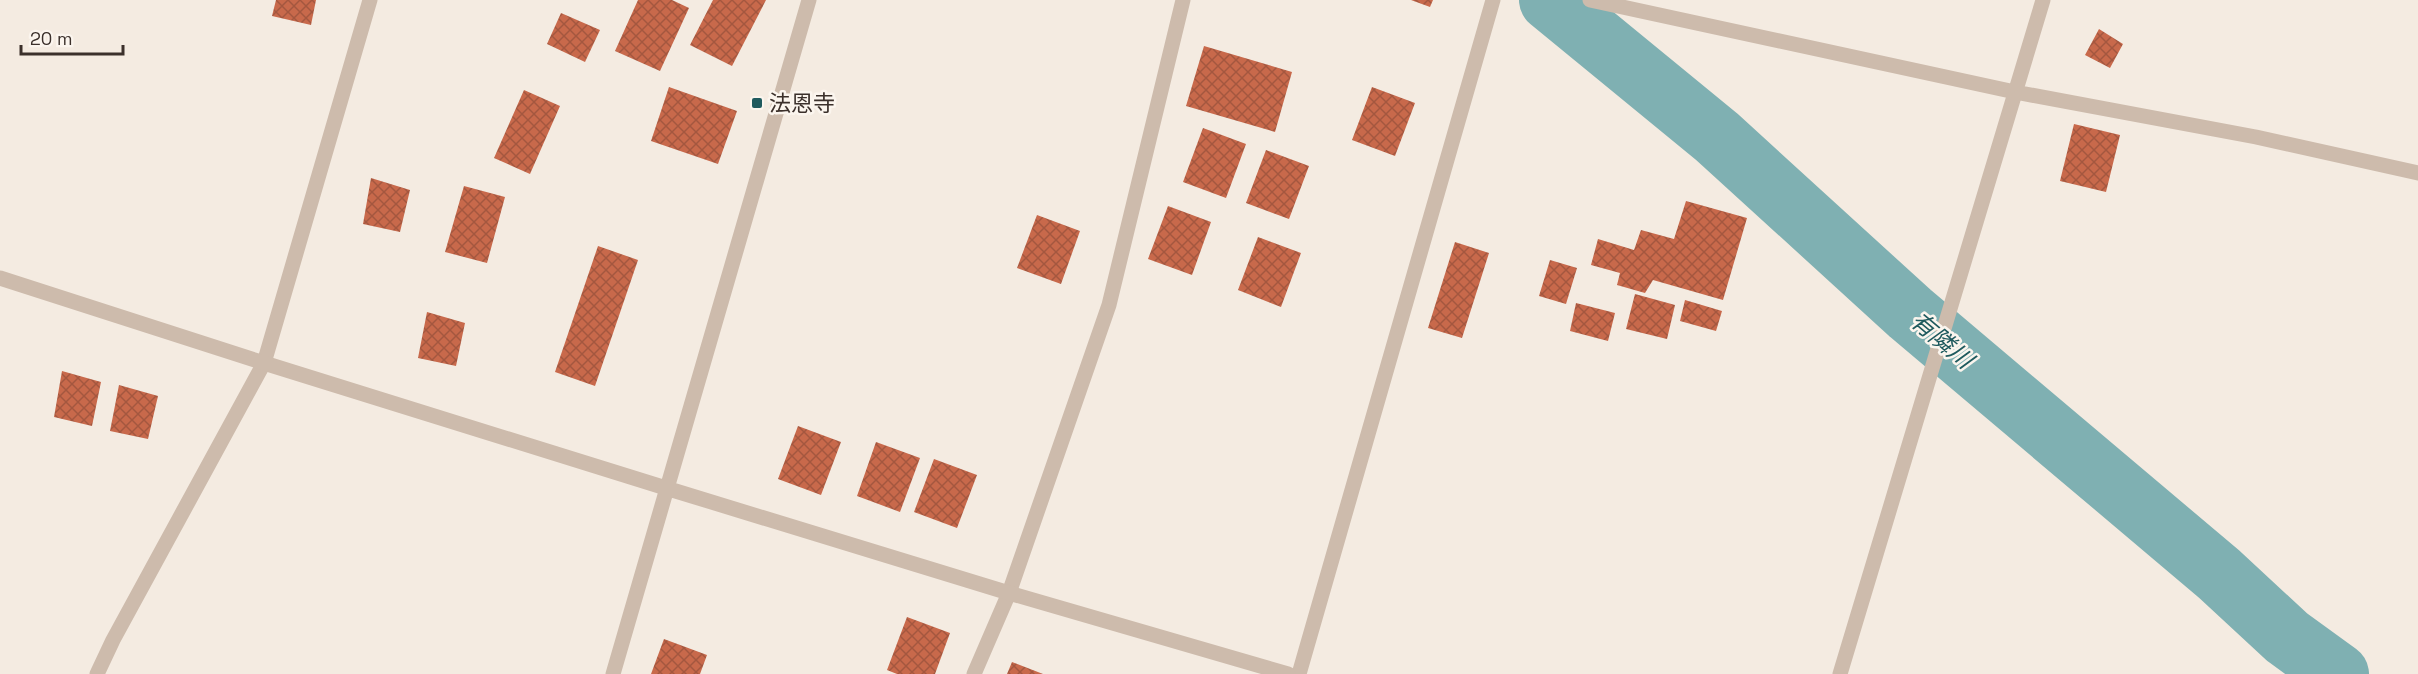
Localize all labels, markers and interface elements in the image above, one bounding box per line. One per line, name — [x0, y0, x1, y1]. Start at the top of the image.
scale bar — [21, 18, 123, 56]
text: 20 m — [30, 27, 73, 50]
place label: 法恩寺 — [769, 89, 835, 117]
marker: 法恩寺 — [750, 96, 764, 110]
water label: 有隣川 — [1904, 305, 1982, 377]

